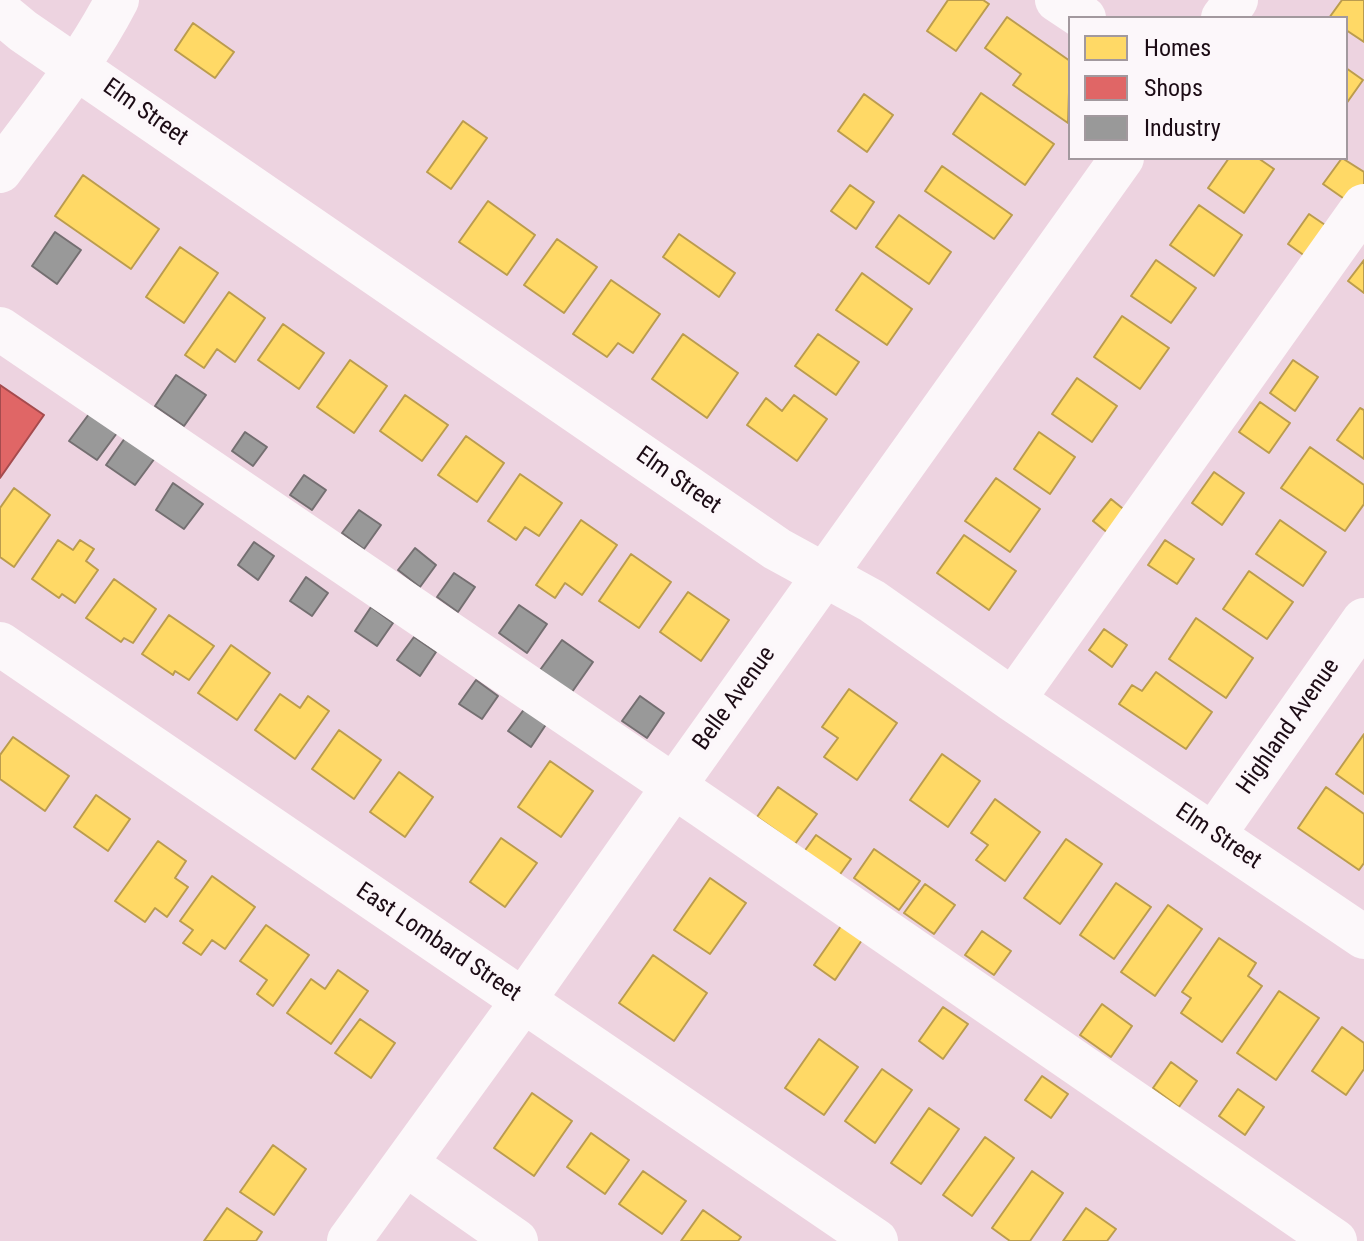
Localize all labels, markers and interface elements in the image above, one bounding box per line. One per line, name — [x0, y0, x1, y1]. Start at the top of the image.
legend — [1068, 16, 1348, 160]
text: Homes — [1144, 34, 1211, 62]
street label: Elm Street — [97, 73, 193, 153]
text: Shops — [1144, 74, 1203, 102]
text: Industry — [1144, 114, 1221, 142]
street label: Elm Street — [630, 441, 726, 521]
street label: Belle Avenue — [688, 642, 782, 756]
street label: Highland Avenue — [1232, 654, 1346, 800]
street label: Elm Street — [1170, 798, 1266, 876]
street label: East Lombard Street — [350, 877, 526, 1009]

